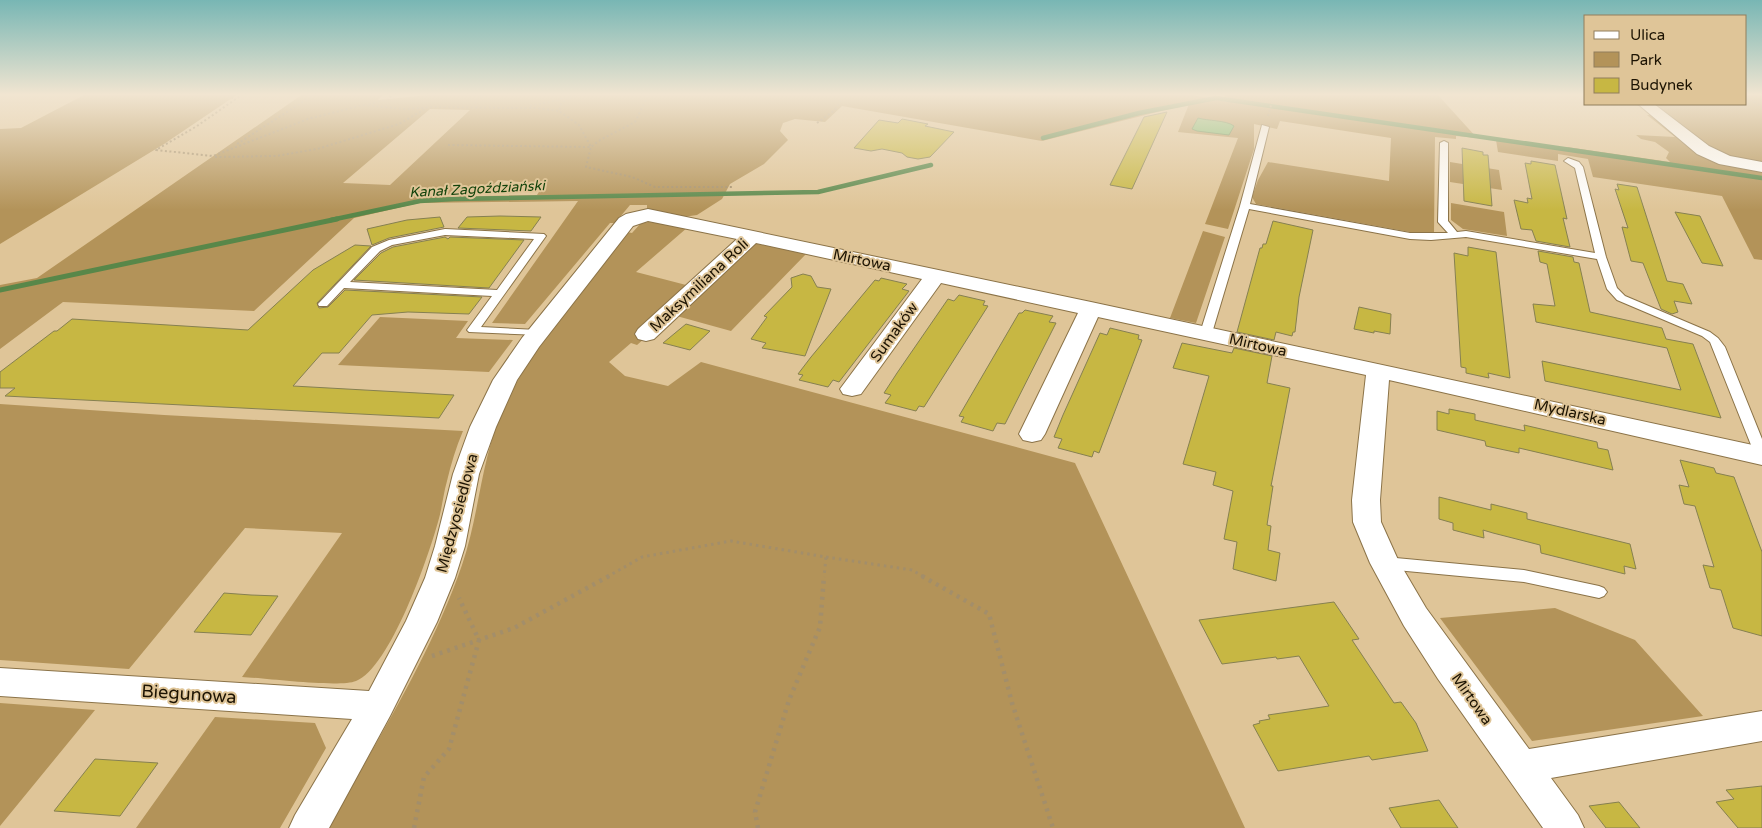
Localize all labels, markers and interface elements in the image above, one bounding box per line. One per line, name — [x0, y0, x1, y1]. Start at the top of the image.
legend — [1584, 15, 1747, 105]
text: Ulica — [1630, 26, 1665, 44]
text: Park — [1630, 51, 1662, 69]
text: Budynek — [1630, 76, 1693, 94]
water label: Kanał Zagoździański — [409, 177, 547, 201]
street label: Maksymiliana Roli — [646, 235, 752, 335]
street label: Mirtowa — [831, 245, 893, 275]
street label: Sumaków — [866, 299, 922, 365]
street label: Mirtowa — [1227, 330, 1289, 360]
street label: Mydlarska — [1532, 395, 1608, 429]
street label: Międzyosiedlowa — [432, 452, 482, 574]
street label: Mirtowa — [1448, 670, 1496, 728]
street label: Biegunowa — [141, 680, 237, 708]

